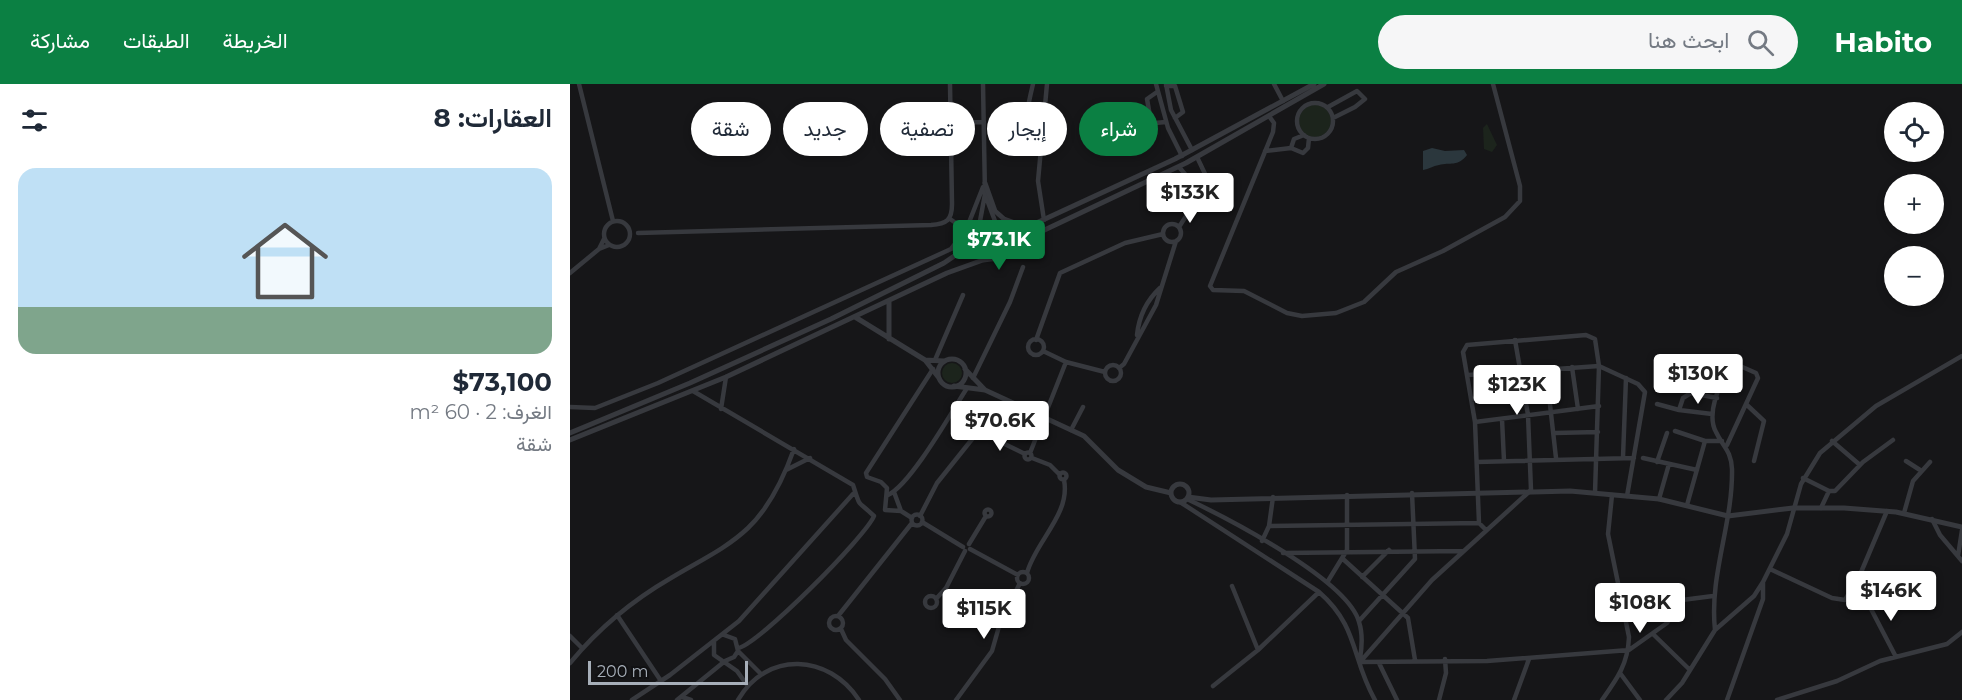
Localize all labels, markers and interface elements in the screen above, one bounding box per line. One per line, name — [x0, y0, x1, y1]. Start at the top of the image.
search box — [1378, 15, 1798, 69]
text: Habito — [1834, 25, 1932, 59]
icon: search — [1744, 26, 1777, 59]
text: ابحث هنا — [1648, 27, 1729, 54]
text: مشاركة — [30, 28, 90, 53]
text: الطبقات — [123, 28, 190, 53]
text: الخريطة — [223, 28, 288, 53]
text: العقارات: 8 — [434, 102, 552, 134]
chip: شقة — [691, 102, 771, 156]
chip: جديد — [783, 102, 868, 156]
chip: تصفية — [880, 102, 975, 156]
chip: إيجار — [987, 102, 1067, 156]
chip: شراء — [1079, 102, 1158, 156]
map controls — [1884, 102, 1944, 306]
button: locate — [1884, 102, 1944, 162]
icon: filters — [18, 104, 51, 137]
pin: $133K — [1148, 173, 1232, 224]
button: + — [1884, 174, 1944, 234]
text: $133K — [1161, 180, 1219, 204]
icon: home — [231, 207, 339, 315]
pin: $73.1K — [950, 220, 1048, 271]
text: $73.1K — [967, 227, 1031, 251]
button: − — [1884, 246, 1944, 306]
pin: $130K — [1656, 354, 1740, 405]
text: $130K — [1668, 361, 1728, 385]
pin: $123K — [1475, 365, 1559, 416]
text: $73,100 — [452, 366, 552, 398]
text: $123K — [1488, 372, 1546, 396]
text: الغرف: 2 · 60 m² — [410, 400, 552, 424]
pin: $70.6K — [951, 401, 1049, 452]
text: $70.6K — [965, 408, 1035, 432]
text: شقة — [516, 432, 552, 456]
pin: $146K — [1849, 571, 1933, 622]
text: $146K — [1860, 578, 1922, 602]
pin: $108K — [1598, 583, 1682, 634]
pin: $115K — [942, 589, 1026, 640]
text: $108K — [1609, 590, 1671, 614]
text: $115K — [957, 596, 1011, 620]
scale bar — [588, 658, 748, 686]
text: 200 m — [597, 662, 648, 681]

